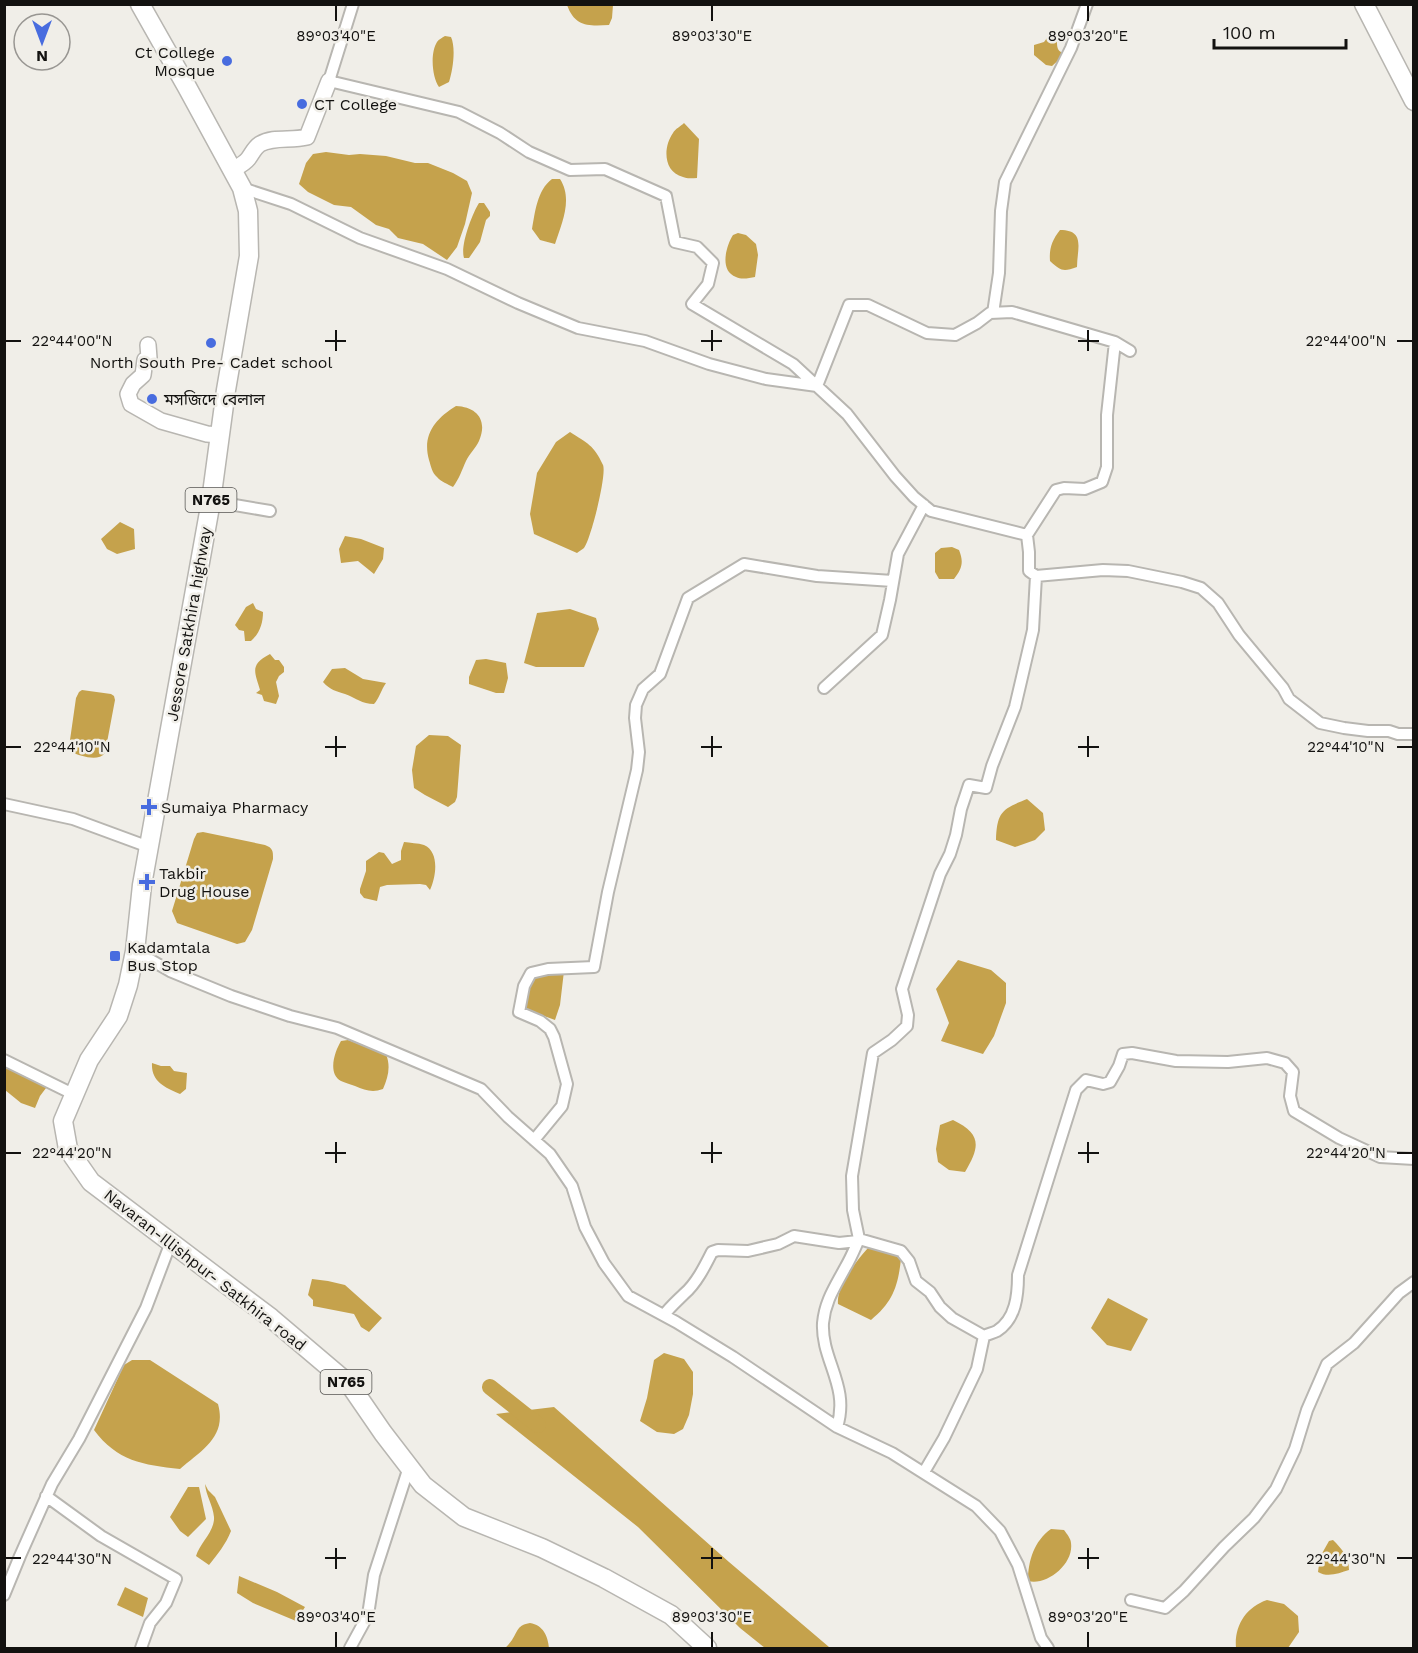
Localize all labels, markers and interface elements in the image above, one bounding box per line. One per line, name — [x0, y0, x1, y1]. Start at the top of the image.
north arrow — [12, 12, 72, 72]
scale bar — [1214, 12, 1346, 50]
text: 100 m — [1223, 22, 1276, 43]
text: 89°03'40"E — [296, 27, 376, 45]
text: 89°03'30"E — [672, 27, 752, 45]
text: 89°03'20"E — [1048, 27, 1128, 45]
place label: Ct College Mosque — [135, 43, 215, 80]
text: N — [36, 47, 48, 66]
marker: Ct College Mosque — [220, 54, 234, 68]
place label: CT College — [314, 95, 397, 114]
marker: CT College — [295, 97, 309, 111]
text: 22°44'00"N — [32, 332, 112, 350]
text: 22°44'00"N — [1306, 332, 1386, 350]
marker: North South Pre- Cadet school — [204, 336, 218, 350]
place label: North South Pre- Cadet school — [90, 353, 332, 372]
place label: মসজিদে বেলাল — [163, 390, 265, 409]
marker: মসজিদে বেলাল — [145, 392, 159, 406]
road number: N765 — [186, 488, 236, 512]
street label: Jessore Satkhira highway — [163, 524, 216, 723]
text: 22°44'10"N — [33, 738, 111, 756]
text: 22°44'10"N — [1307, 738, 1385, 756]
place label: Sumaiya Pharmacy — [161, 798, 309, 817]
marker: Sumaiya Pharmacy — [142, 800, 156, 814]
place label: Takbir Drug House — [159, 864, 250, 901]
marker: Takbir Drug House — [140, 875, 154, 889]
place label: Kadamtala Bus Stop — [127, 938, 210, 975]
marker: Kadamtala Bus Stop — [108, 949, 122, 963]
text: 22°44'20"N — [32, 1144, 112, 1162]
text: 22°44'20"N — [1306, 1144, 1386, 1162]
street label: Navaran-Illishpur- Satkhira road — [100, 1185, 310, 1355]
road number: N765 — [320, 1370, 372, 1394]
text: 22°44'30"N — [32, 1550, 112, 1568]
text: 22°44'30"N — [1306, 1550, 1386, 1568]
text: 89°03'40"E — [296, 1608, 376, 1626]
text: 89°03'30"E — [672, 1608, 752, 1626]
text: 89°03'20"E — [1048, 1608, 1128, 1626]

